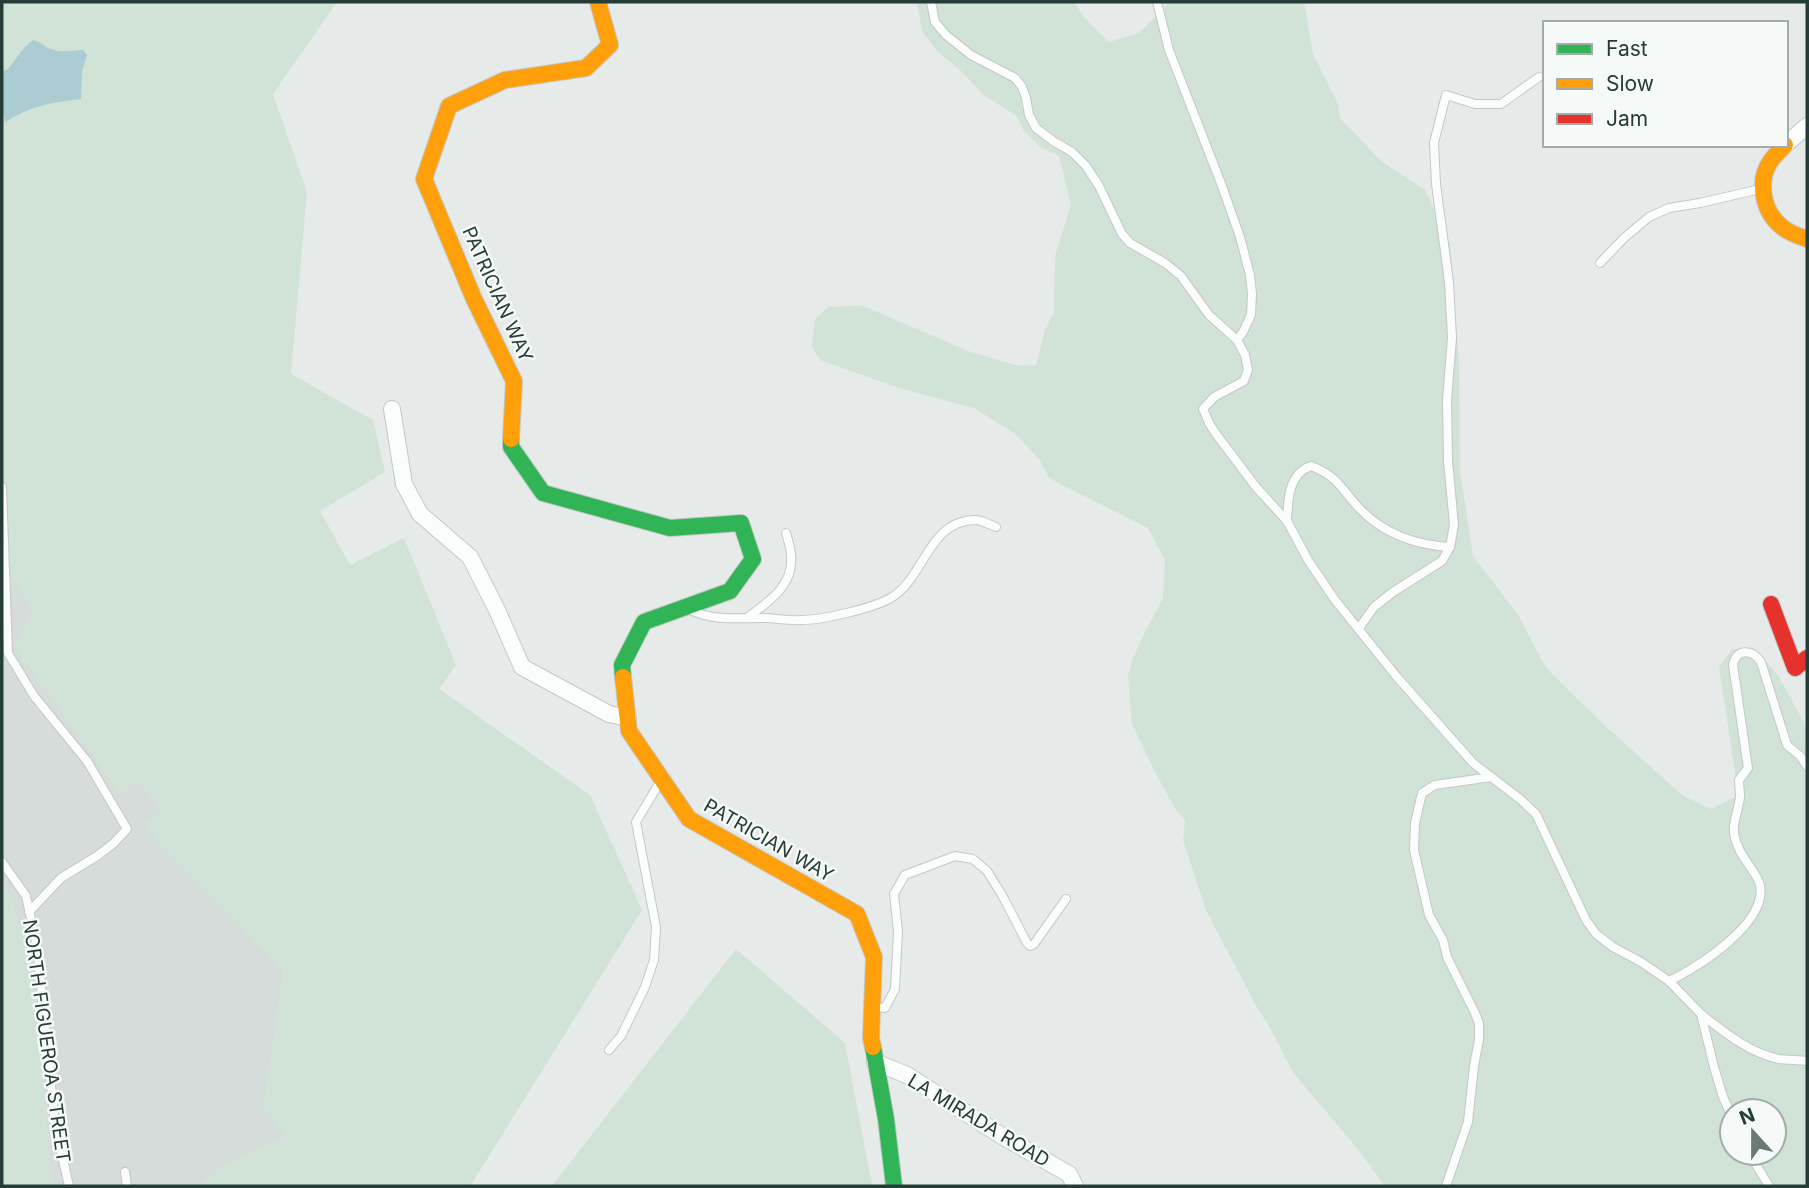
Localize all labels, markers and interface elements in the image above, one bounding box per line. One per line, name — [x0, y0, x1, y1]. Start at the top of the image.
legend — [1543, 21, 1788, 147]
text: Fast — [1606, 36, 1648, 61]
text: Slow — [1606, 71, 1654, 96]
text: Jam — [1606, 106, 1648, 131]
street label: PATRICIAN WAY — [457, 223, 538, 366]
street label: PATRICIAN WAY — [700, 794, 838, 887]
street label: NORTH FIGUEROA STREET — [18, 918, 75, 1164]
street label: LA MIRADA ROAD — [904, 1069, 1054, 1172]
north arrow — [1718, 1097, 1788, 1167]
text: N — [1736, 1103, 1758, 1130]

